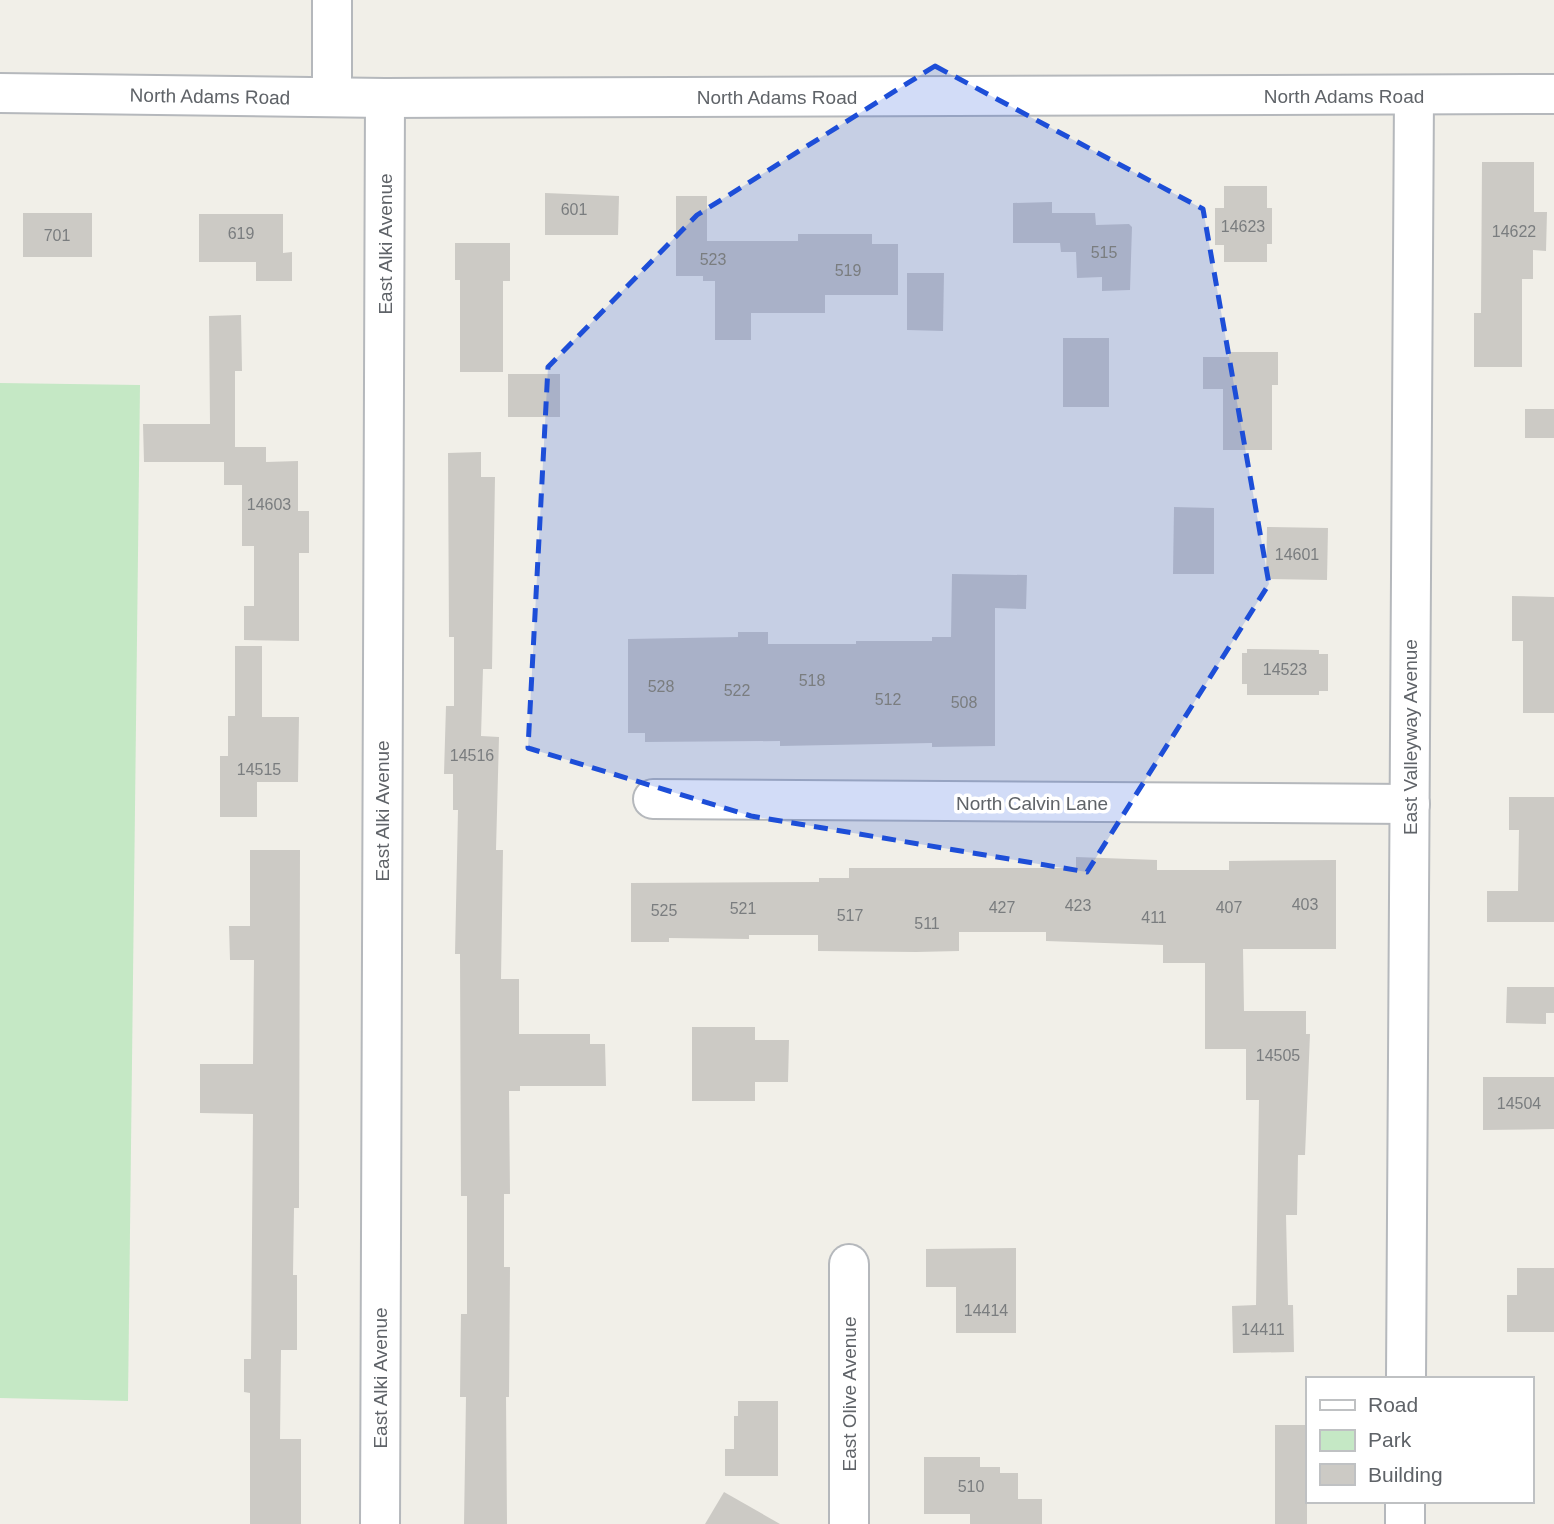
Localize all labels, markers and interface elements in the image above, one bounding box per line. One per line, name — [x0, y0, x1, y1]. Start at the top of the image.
street label: North Adams Road — [130, 85, 290, 108]
street label: North Adams Road — [1264, 86, 1424, 107]
street label: North Adams Road — [697, 87, 857, 108]
street label: East Alki Avenue — [375, 173, 396, 315]
house number: 601 — [561, 201, 587, 218]
house number: 14623 — [1221, 218, 1265, 235]
house number: 14622 — [1492, 223, 1536, 240]
house number: 619 — [228, 225, 254, 242]
house number: 701 — [44, 227, 70, 244]
house number: 515 — [1091, 244, 1117, 261]
house number: 523 — [700, 251, 726, 268]
house number: 519 — [835, 262, 861, 279]
house number: 14603 — [247, 496, 291, 513]
house number: 14601 — [1275, 546, 1319, 563]
street label: East Valleyway Avenue — [1400, 639, 1421, 835]
house number: 14523 — [1263, 661, 1307, 678]
house number: 518 — [799, 672, 825, 689]
house number: 528 — [648, 678, 674, 695]
house number: 522 — [724, 682, 750, 699]
house number: 512 — [875, 691, 901, 708]
house number: 508 — [951, 694, 977, 711]
street label: East Alki Avenue — [372, 740, 393, 882]
house number: 14516 — [450, 747, 494, 764]
house number: 14515 — [237, 761, 281, 778]
street label: North Calvin Lane — [956, 793, 1108, 814]
house number: 403 — [1292, 896, 1318, 913]
house number: 423 — [1065, 897, 1091, 914]
house number: 427 — [989, 899, 1015, 916]
house number: 407 — [1216, 899, 1242, 916]
house number: 521 — [730, 900, 756, 917]
house number: 525 — [651, 902, 677, 919]
house number: 517 — [837, 907, 863, 924]
house number: 411 — [1141, 909, 1167, 926]
house number: 511 — [914, 915, 940, 932]
house number: 14505 — [1256, 1047, 1300, 1064]
house number: 14504 — [1497, 1095, 1541, 1112]
house number: 14414 — [964, 1302, 1008, 1319]
street label: East Alki Avenue — [370, 1307, 391, 1449]
street label: East Olive Avenue — [839, 1317, 860, 1471]
house number: 14411 — [1241, 1321, 1285, 1338]
legend — [1306, 1377, 1533, 1503]
text: Road — [1368, 1393, 1418, 1416]
text: Park — [1368, 1428, 1412, 1451]
text: Building — [1368, 1463, 1443, 1486]
house number: 510 — [958, 1478, 984, 1495]

